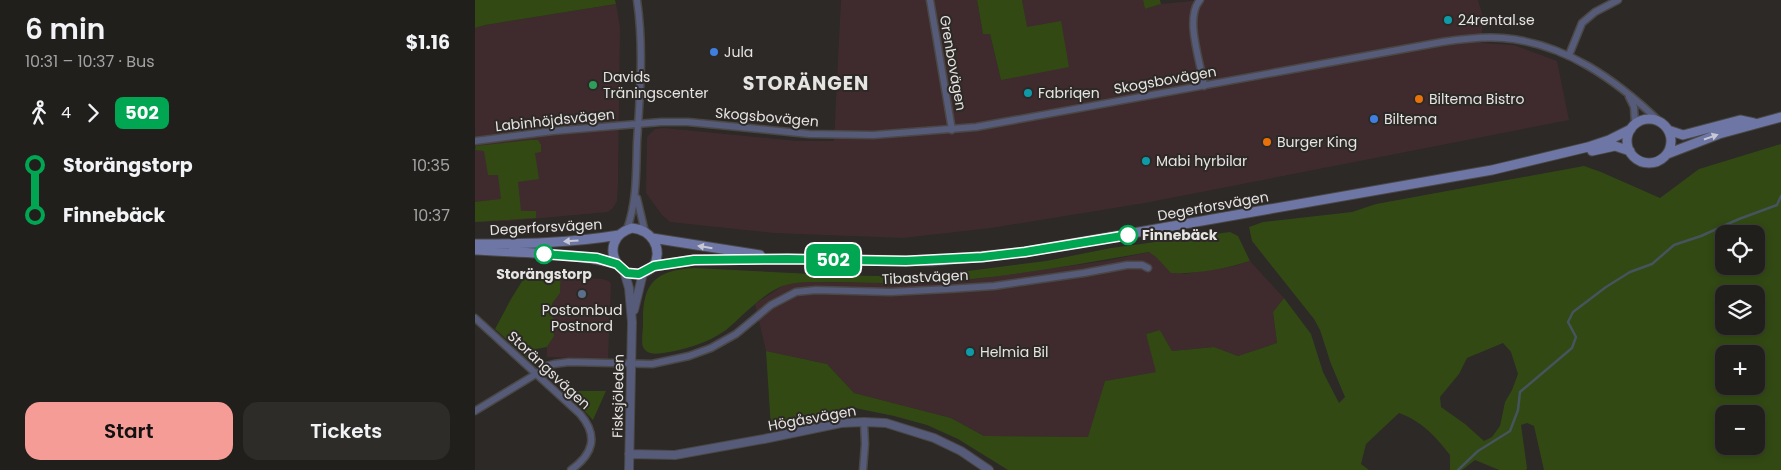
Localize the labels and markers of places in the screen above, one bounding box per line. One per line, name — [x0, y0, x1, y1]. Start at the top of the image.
place label: 24rental.se — [1458, 10, 1535, 30]
marker: 24rental.se — [1442, 14, 1454, 26]
place label: Jula — [724, 42, 753, 62]
marker: Jula — [708, 46, 720, 58]
place label: Davids Träningscenter — [603, 67, 709, 103]
marker: Davids Träningscenter — [587, 79, 599, 91]
place label: Fabriqen — [1038, 83, 1100, 103]
marker: Fabriqen — [1022, 87, 1034, 99]
place label: Biltema Bistro — [1429, 89, 1525, 109]
marker: Biltema Bistro — [1413, 93, 1425, 105]
place label: Biltema — [1384, 109, 1437, 129]
marker: Biltema — [1368, 113, 1380, 125]
place label: Burger King — [1277, 132, 1357, 152]
marker: Burger King — [1261, 136, 1273, 148]
place label: Mabi hyrbilar — [1156, 151, 1247, 171]
marker: Mabi hyrbilar — [1140, 155, 1152, 167]
marker: Finnebäck — [1118, 225, 1138, 245]
place label: Finnebäck — [1142, 225, 1218, 245]
marker: Storängstorp — [534, 244, 554, 264]
place label: Storängstorp — [496, 264, 592, 284]
marker: Postombud Postnord — [576, 288, 588, 300]
place label: Postombud Postnord — [542, 300, 622, 336]
place label: Helmia Bil — [980, 342, 1048, 362]
marker: Helmia Bil — [964, 346, 976, 358]

